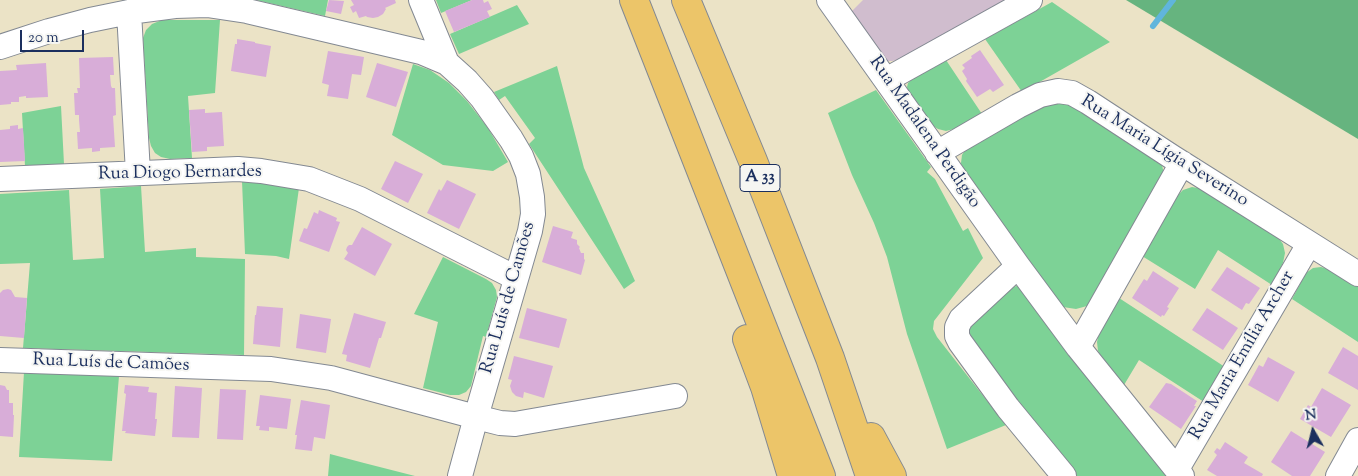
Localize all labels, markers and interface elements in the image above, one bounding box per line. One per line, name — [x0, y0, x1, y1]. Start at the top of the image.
scale bar — [22, 20, 86, 52]
text: 20 m — [28, 28, 59, 49]
street label: Rua Madalena Perdigão — [863, 53, 985, 213]
street label: Rua Maria Lígia Severino — [1076, 92, 1252, 212]
street label: Rua Diogo Bernardes — [98, 162, 262, 186]
road number: A 33 — [740, 164, 780, 192]
street label: Rua Luís de Camões — [477, 220, 541, 376]
street label: Rua Maria Emília Archer — [1186, 268, 1300, 444]
street label: Rua Luís de Camões — [32, 350, 190, 378]
text: N — [1304, 405, 1318, 427]
north arrow — [1288, 406, 1338, 456]

